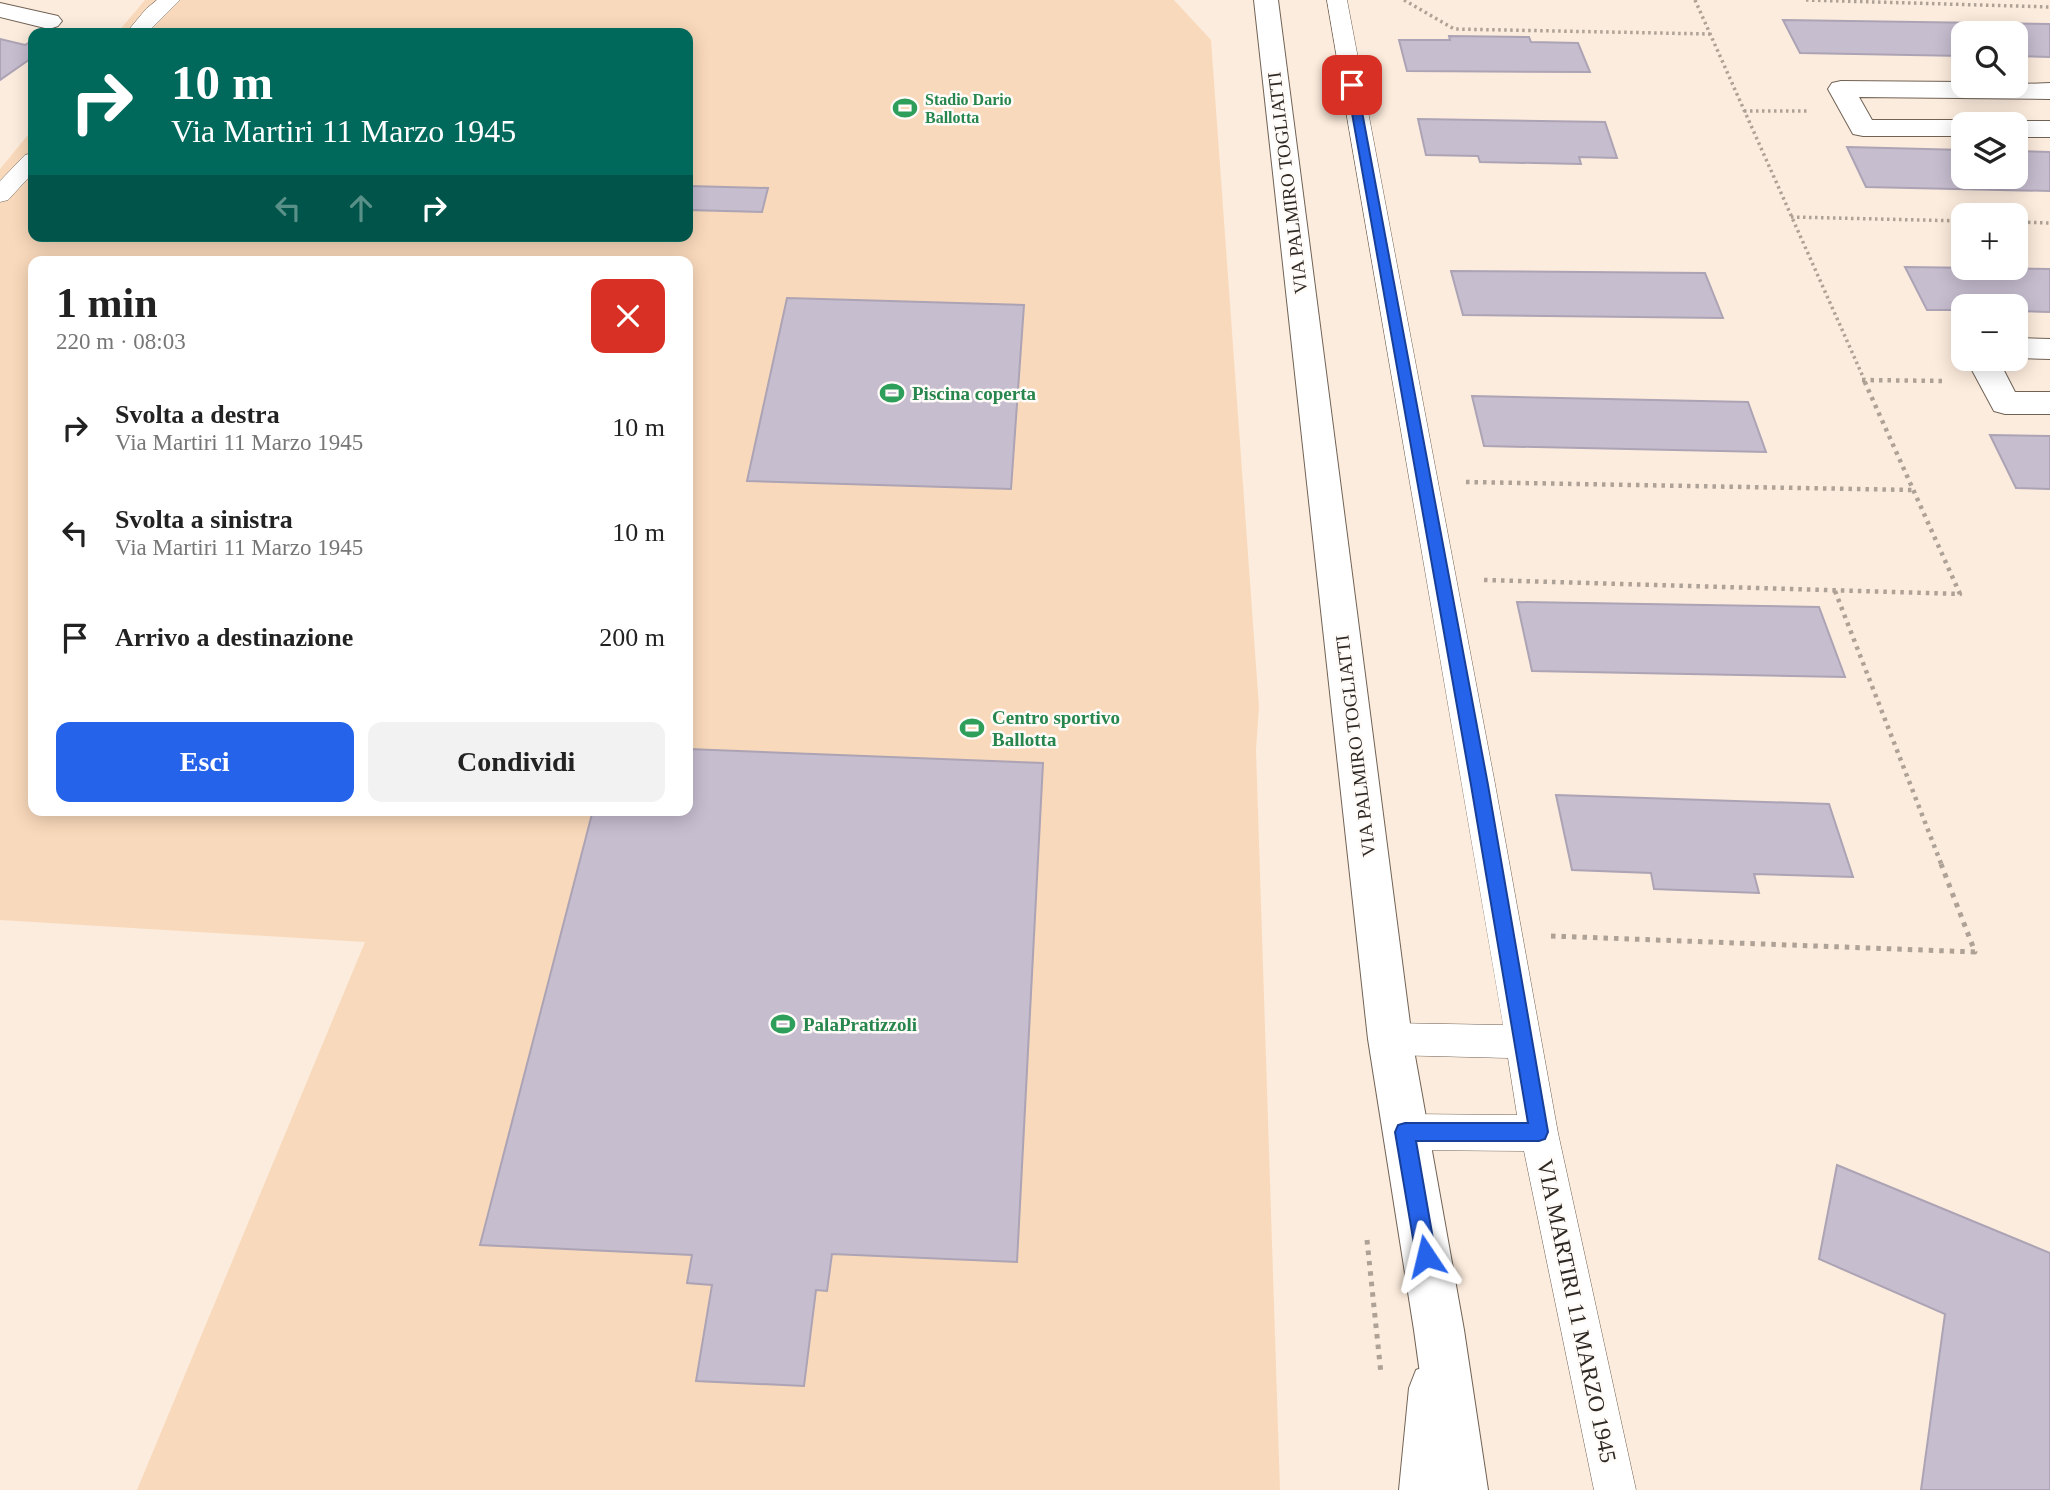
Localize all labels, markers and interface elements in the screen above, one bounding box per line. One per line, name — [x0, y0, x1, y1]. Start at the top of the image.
map controls — [1951, 21, 2028, 371]
button: search — [1951, 21, 2028, 98]
text: 10 m — [171, 55, 273, 110]
pin — [1322, 55, 1382, 115]
icon: right — [56, 56, 147, 147]
icon: arrive — [1333, 66, 1371, 104]
street label: VIA PALMIRO TOGLIATTI — [1263, 71, 1312, 295]
place label: Stadio Dario Ballotta — [925, 91, 1012, 126]
sports icon: Stadio Dario Ballotta — [891, 94, 919, 122]
button: layers — [1951, 112, 2028, 189]
text: Via Martiri 11 Marzo 1945 — [171, 113, 516, 149]
icon: left — [269, 189, 307, 227]
icon: ahead — [342, 189, 380, 227]
icon: right — [415, 189, 453, 227]
button: + — [1951, 203, 2028, 280]
button: close — [591, 279, 665, 353]
text: 1 min — [56, 280, 158, 326]
button: − — [1951, 294, 2028, 371]
text: 220 m · 08:03 — [56, 329, 186, 354]
sports icon: Piscina coperta — [878, 379, 906, 407]
place label: Piscina coperta — [912, 383, 1037, 404]
text: Svolta a destra — [115, 400, 280, 429]
icon: right — [56, 409, 94, 447]
text: 10 m — [612, 413, 665, 442]
text: Via Martiri 11 Marzo 1945 — [115, 430, 363, 455]
text: Svolta a sinistra — [115, 505, 293, 534]
icon: left — [56, 514, 94, 552]
text: 10 m — [612, 518, 665, 547]
text: Via Martiri 11 Marzo 1945 — [115, 535, 363, 560]
icon: arrive — [56, 619, 94, 657]
text: Arrivo a destinazione — [115, 623, 353, 652]
text: 200 m — [599, 623, 665, 652]
street label: VIA PALMIRO TOGLIATTI — [1331, 634, 1380, 858]
place label: Centro sportivo Ballotta — [992, 707, 1120, 750]
sports icon: Centro sportivo Ballotta — [958, 714, 986, 742]
button: Esci — [56, 722, 354, 802]
button: Condividi — [368, 722, 665, 802]
sports icon: PalaPratizzoli — [769, 1010, 797, 1038]
place label: PalaPratizzoli — [803, 1014, 917, 1035]
street label: VIA MARTIRI 11 MARZO 1945 — [1532, 1157, 1621, 1465]
position arrow — [1389, 1219, 1463, 1293]

